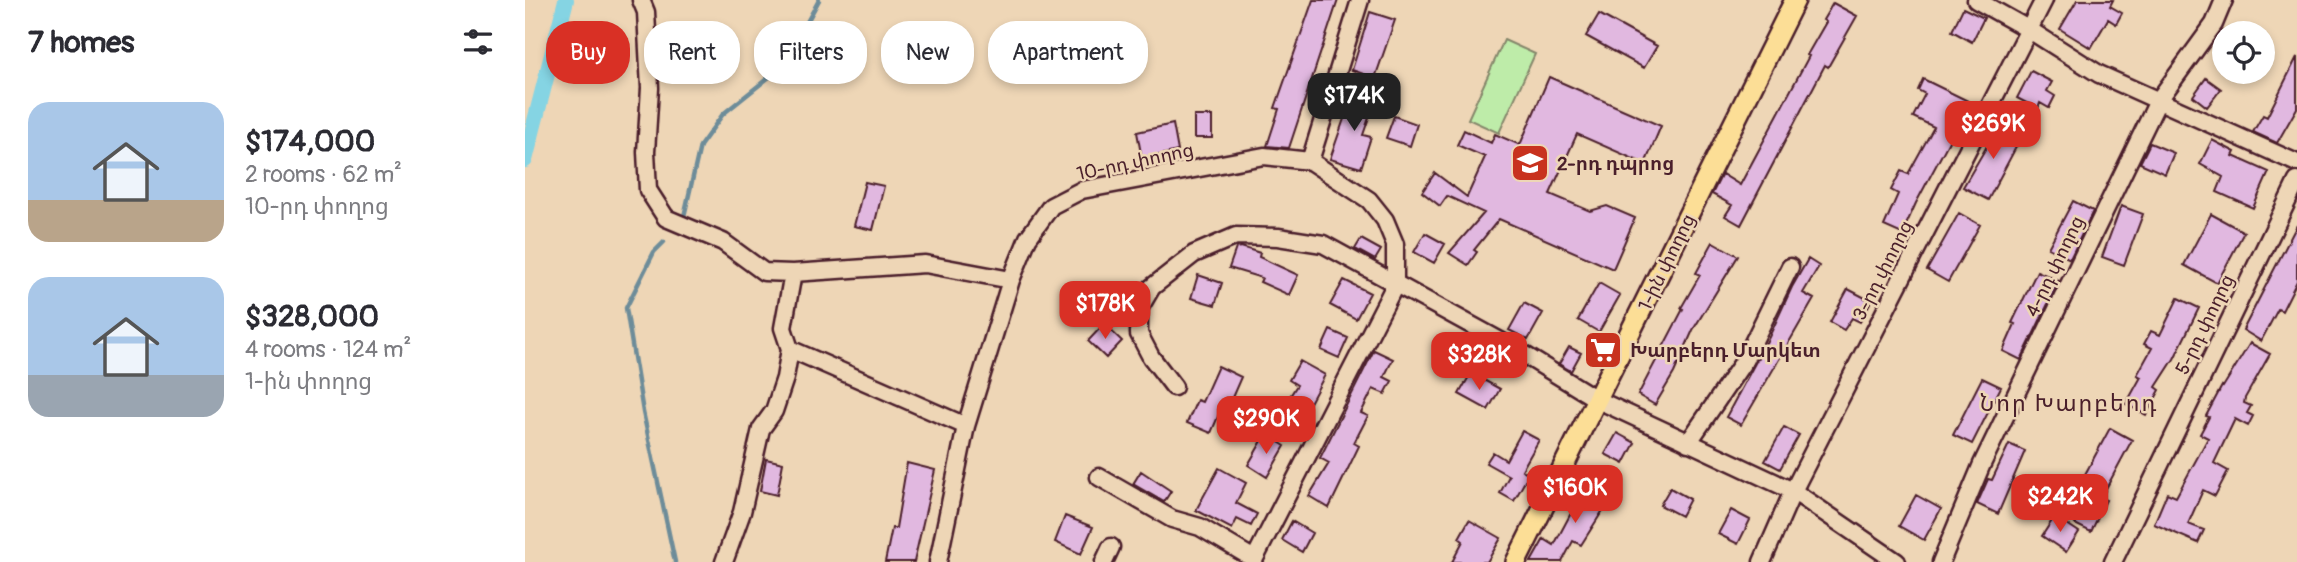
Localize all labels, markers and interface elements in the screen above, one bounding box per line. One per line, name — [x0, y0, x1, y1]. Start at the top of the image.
chip: Buy — [546, 21, 630, 84]
chip: Rent — [644, 21, 740, 84]
chip: Filters — [754, 21, 867, 84]
chip: New — [881, 21, 974, 84]
chip: Apartment — [988, 21, 1148, 84]
map controls — [2212, 21, 2275, 84]
button: locate — [2212, 21, 2275, 84]
icon: filters — [459, 23, 497, 61]
text: 7 homes — [28, 24, 135, 61]
pin: $174K — [1305, 74, 1403, 133]
text: $174K — [1324, 81, 1384, 110]
pin: $269K — [1944, 102, 2042, 161]
text: $269K — [1961, 109, 2025, 138]
text: $174,000 — [245, 123, 375, 160]
icon: home — [84, 130, 168, 214]
street label: 10-րդ փողոց — [1075, 138, 1196, 186]
school or university icon: 2-րդ դպրոց — [1509, 142, 1551, 184]
place label: 2-րդ դպրոց — [1557, 152, 1674, 176]
text: 2 rooms · 62 m² — [245, 160, 402, 189]
text: 10-րդ փողոց — [245, 192, 389, 221]
street label: 1-ին փողոց — [1633, 210, 1701, 315]
street label: 4-րդ փողոց — [2020, 212, 2090, 321]
street label: 3-րդ փողոց — [1847, 216, 1918, 324]
street label: 5-րդ փողոց — [2170, 270, 2240, 379]
pin: $178K — [1056, 282, 1154, 341]
text: $178K — [1075, 289, 1135, 318]
text: $328,000 — [245, 298, 379, 335]
icon: home — [84, 305, 168, 389]
supermarket icon: Խարբերդ Մարկետ — [1582, 329, 1624, 371]
pin: $328K — [1430, 332, 1528, 392]
text: 4 rooms · 124 m² — [245, 335, 411, 364]
place label: Խարբերդ Մարկետ — [1630, 339, 1821, 363]
text: $328K — [1447, 340, 1511, 369]
text: 1-ին փողոց — [245, 367, 372, 396]
district label: Նոր Խարբերդ — [1980, 389, 2158, 418]
pin: $290K — [1217, 396, 1315, 456]
text: $290K — [1233, 404, 1299, 433]
pin: $160K — [1526, 466, 1624, 525]
text: $160K — [1543, 473, 1607, 502]
pin: $242K — [2011, 475, 2109, 534]
text: $242K — [2027, 482, 2093, 511]

